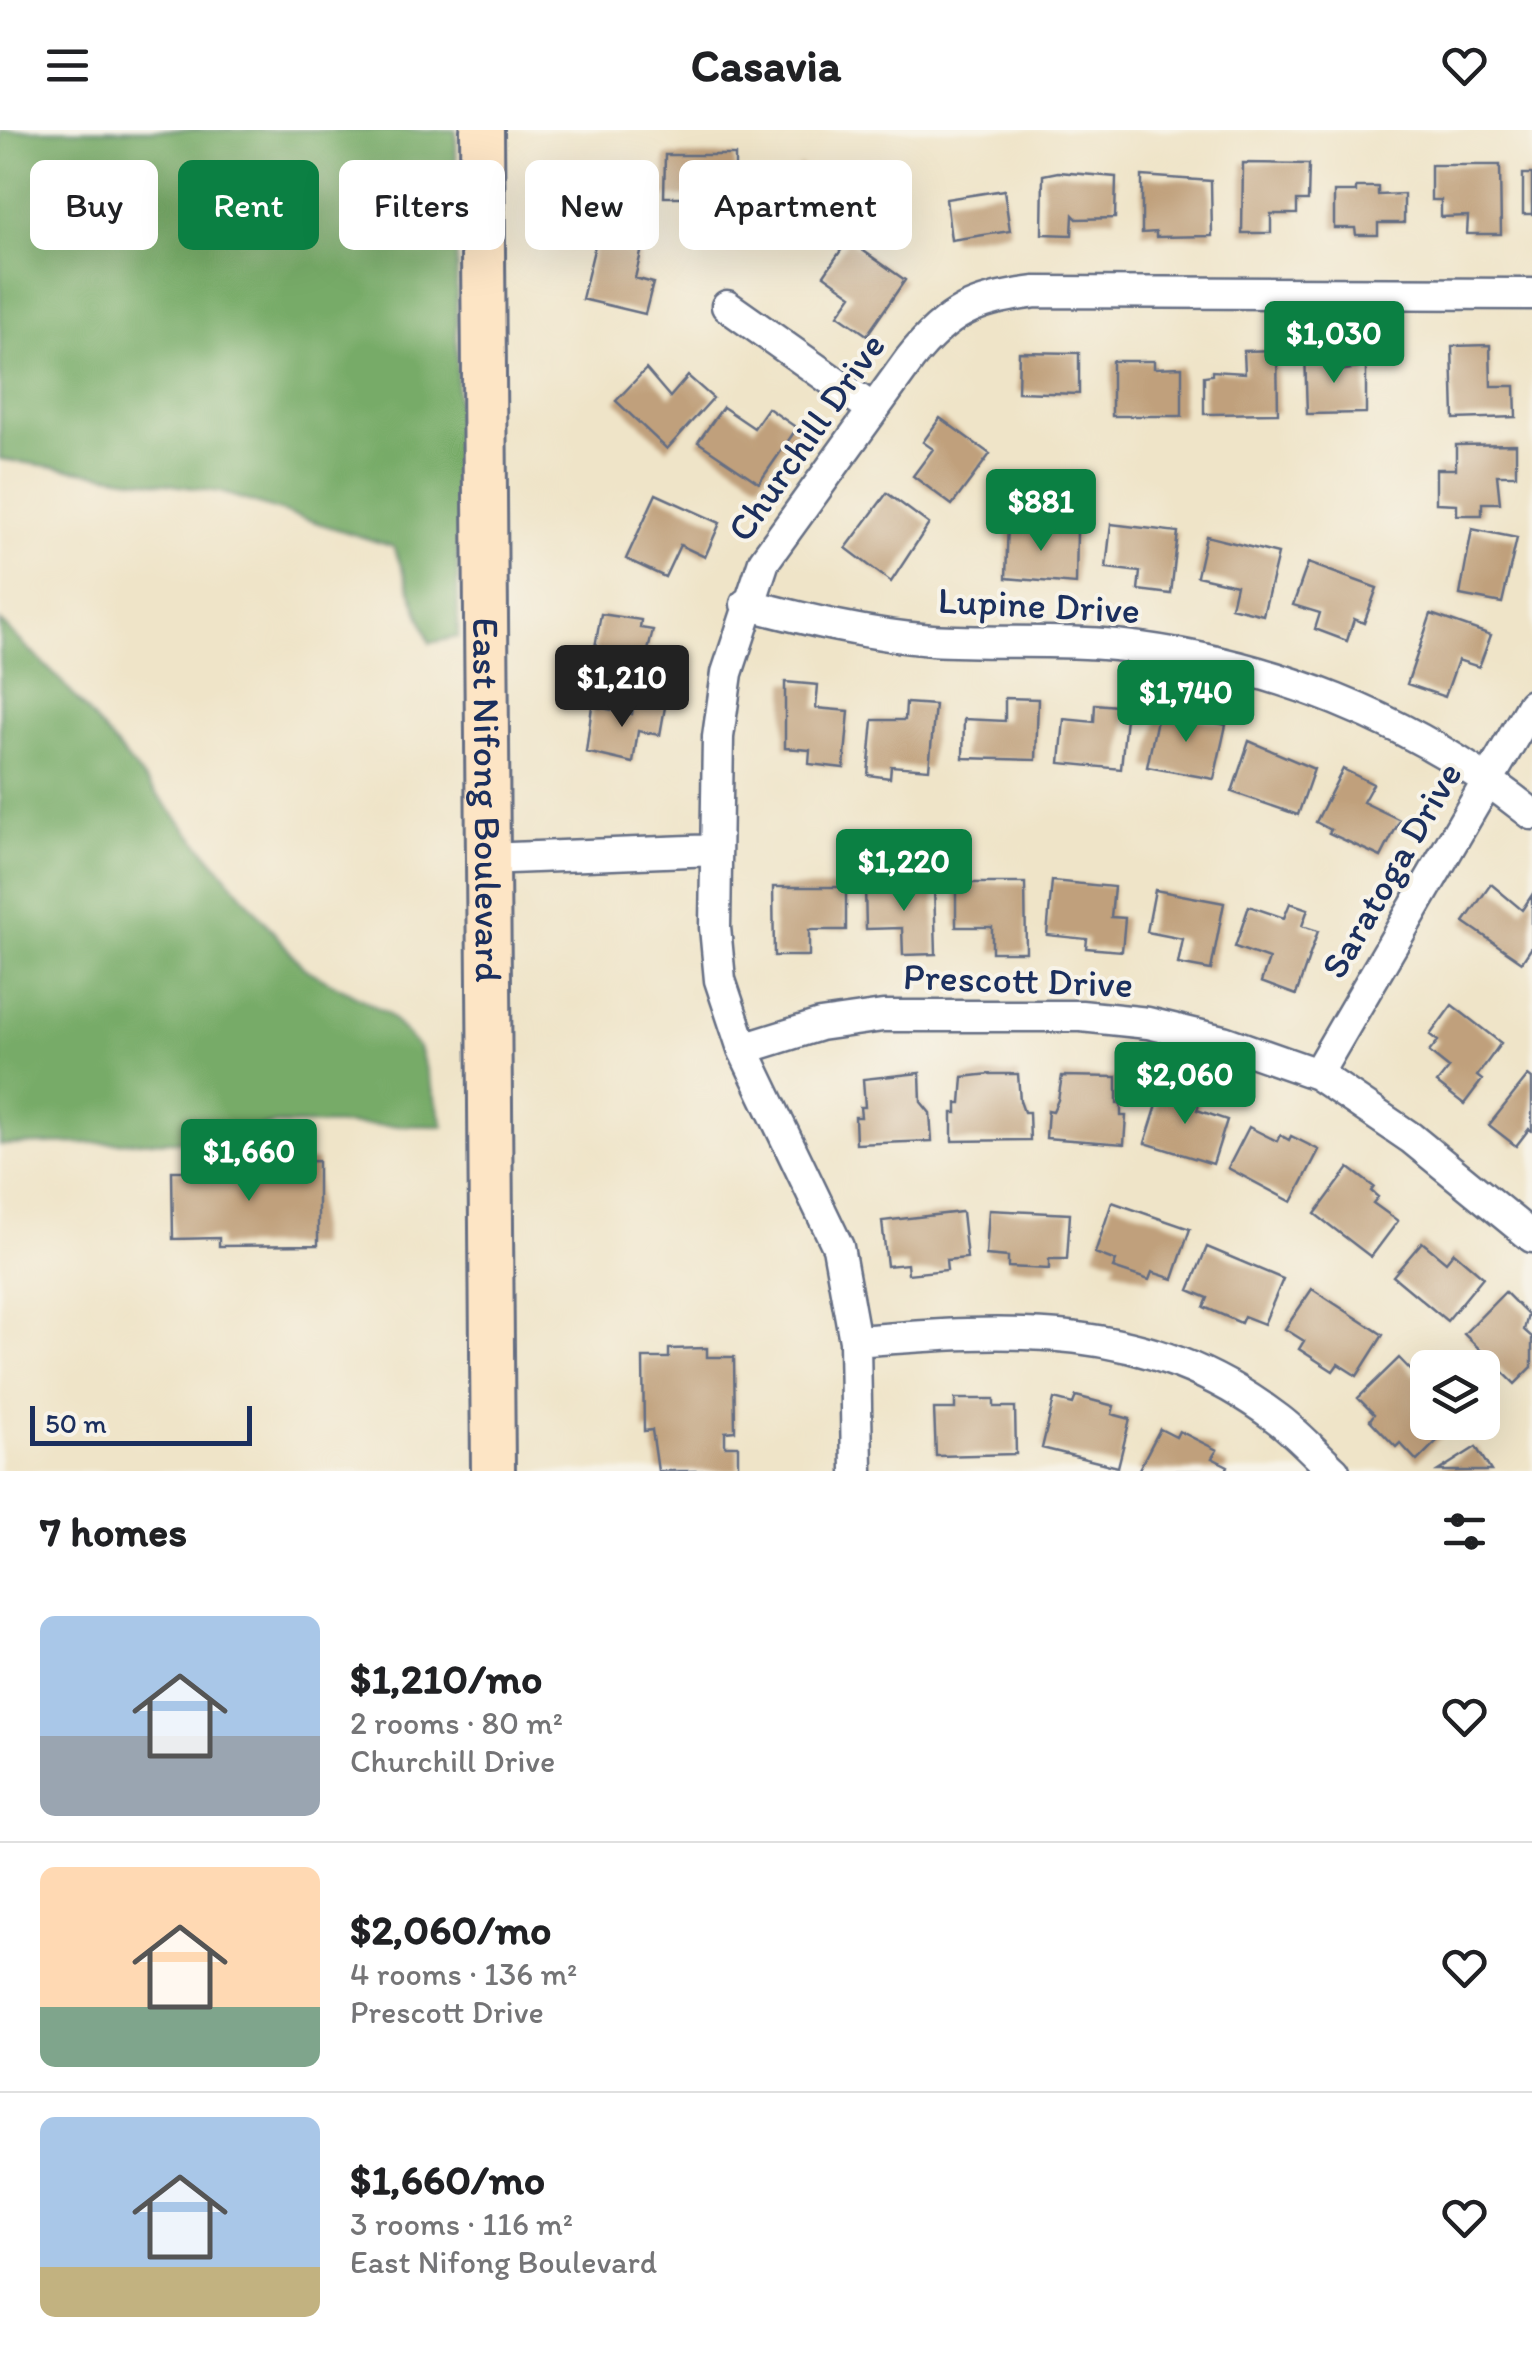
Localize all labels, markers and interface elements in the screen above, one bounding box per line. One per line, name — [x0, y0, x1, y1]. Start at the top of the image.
icon: menu — [40, 38, 95, 93]
text: Casavia — [691, 38, 841, 92]
icon: heart — [1437, 38, 1492, 93]
chip: Buy — [30, 160, 158, 250]
chip: Rent — [178, 160, 319, 250]
chip: Filters — [339, 160, 505, 250]
chip: New — [525, 160, 659, 250]
chip: Apartment — [679, 160, 912, 250]
pin: $1,030 — [1253, 301, 1415, 386]
text: $1,030 — [1286, 314, 1382, 352]
street label: Churchill Drive — [717, 324, 895, 550]
pin: $881 — [982, 469, 1100, 554]
text: $881 — [1008, 482, 1074, 520]
street label: Lupine Drive — [937, 577, 1141, 633]
street label: East Nifong Boulevard — [463, 617, 512, 983]
pin: $1,210 — [541, 645, 703, 730]
text: $1,210 — [577, 658, 667, 696]
pin: $1,740 — [1105, 660, 1267, 745]
text: $1,740 — [1139, 673, 1233, 711]
street label: Saratoga Drive — [1311, 754, 1471, 986]
pin: $1,220 — [823, 829, 985, 914]
text: $1,220 — [858, 842, 950, 880]
street label: Prescott Drive — [902, 953, 1134, 1007]
pin: $2,060 — [1104, 1042, 1266, 1127]
text: $2,060 — [1137, 1055, 1234, 1093]
pin: $1,660 — [168, 1119, 330, 1204]
text: $1,660 — [203, 1132, 295, 1170]
map controls — [1410, 1350, 1500, 1440]
button: layers — [1410, 1350, 1500, 1440]
scale bar — [30, 1401, 252, 1446]
text: 50 m — [45, 1406, 107, 1440]
icon: filters — [1437, 1504, 1492, 1559]
text: 7 homes — [40, 1506, 187, 1557]
text: $1,210/mo — [350, 1653, 543, 1704]
icon: home — [120, 1656, 240, 1776]
icon: heart — [1437, 1689, 1492, 1744]
text: 2 rooms · 80 m² — [350, 1704, 563, 1742]
text: Churchill Drive — [350, 1742, 555, 1780]
text: $2,060/mo — [350, 1904, 552, 1955]
icon: home — [120, 1907, 240, 2027]
icon: heart — [1437, 1940, 1492, 1995]
text: 4 rooms · 136 m² — [350, 1955, 577, 1993]
text: Prescott Drive — [350, 1993, 544, 2031]
text: $1,660/mo — [350, 2154, 545, 2205]
icon: home — [120, 2157, 240, 2277]
icon: heart — [1437, 2190, 1492, 2245]
text: 3 rooms · 116 m² — [350, 2205, 573, 2243]
text: East Nifong Boulevard — [350, 2243, 657, 2281]

